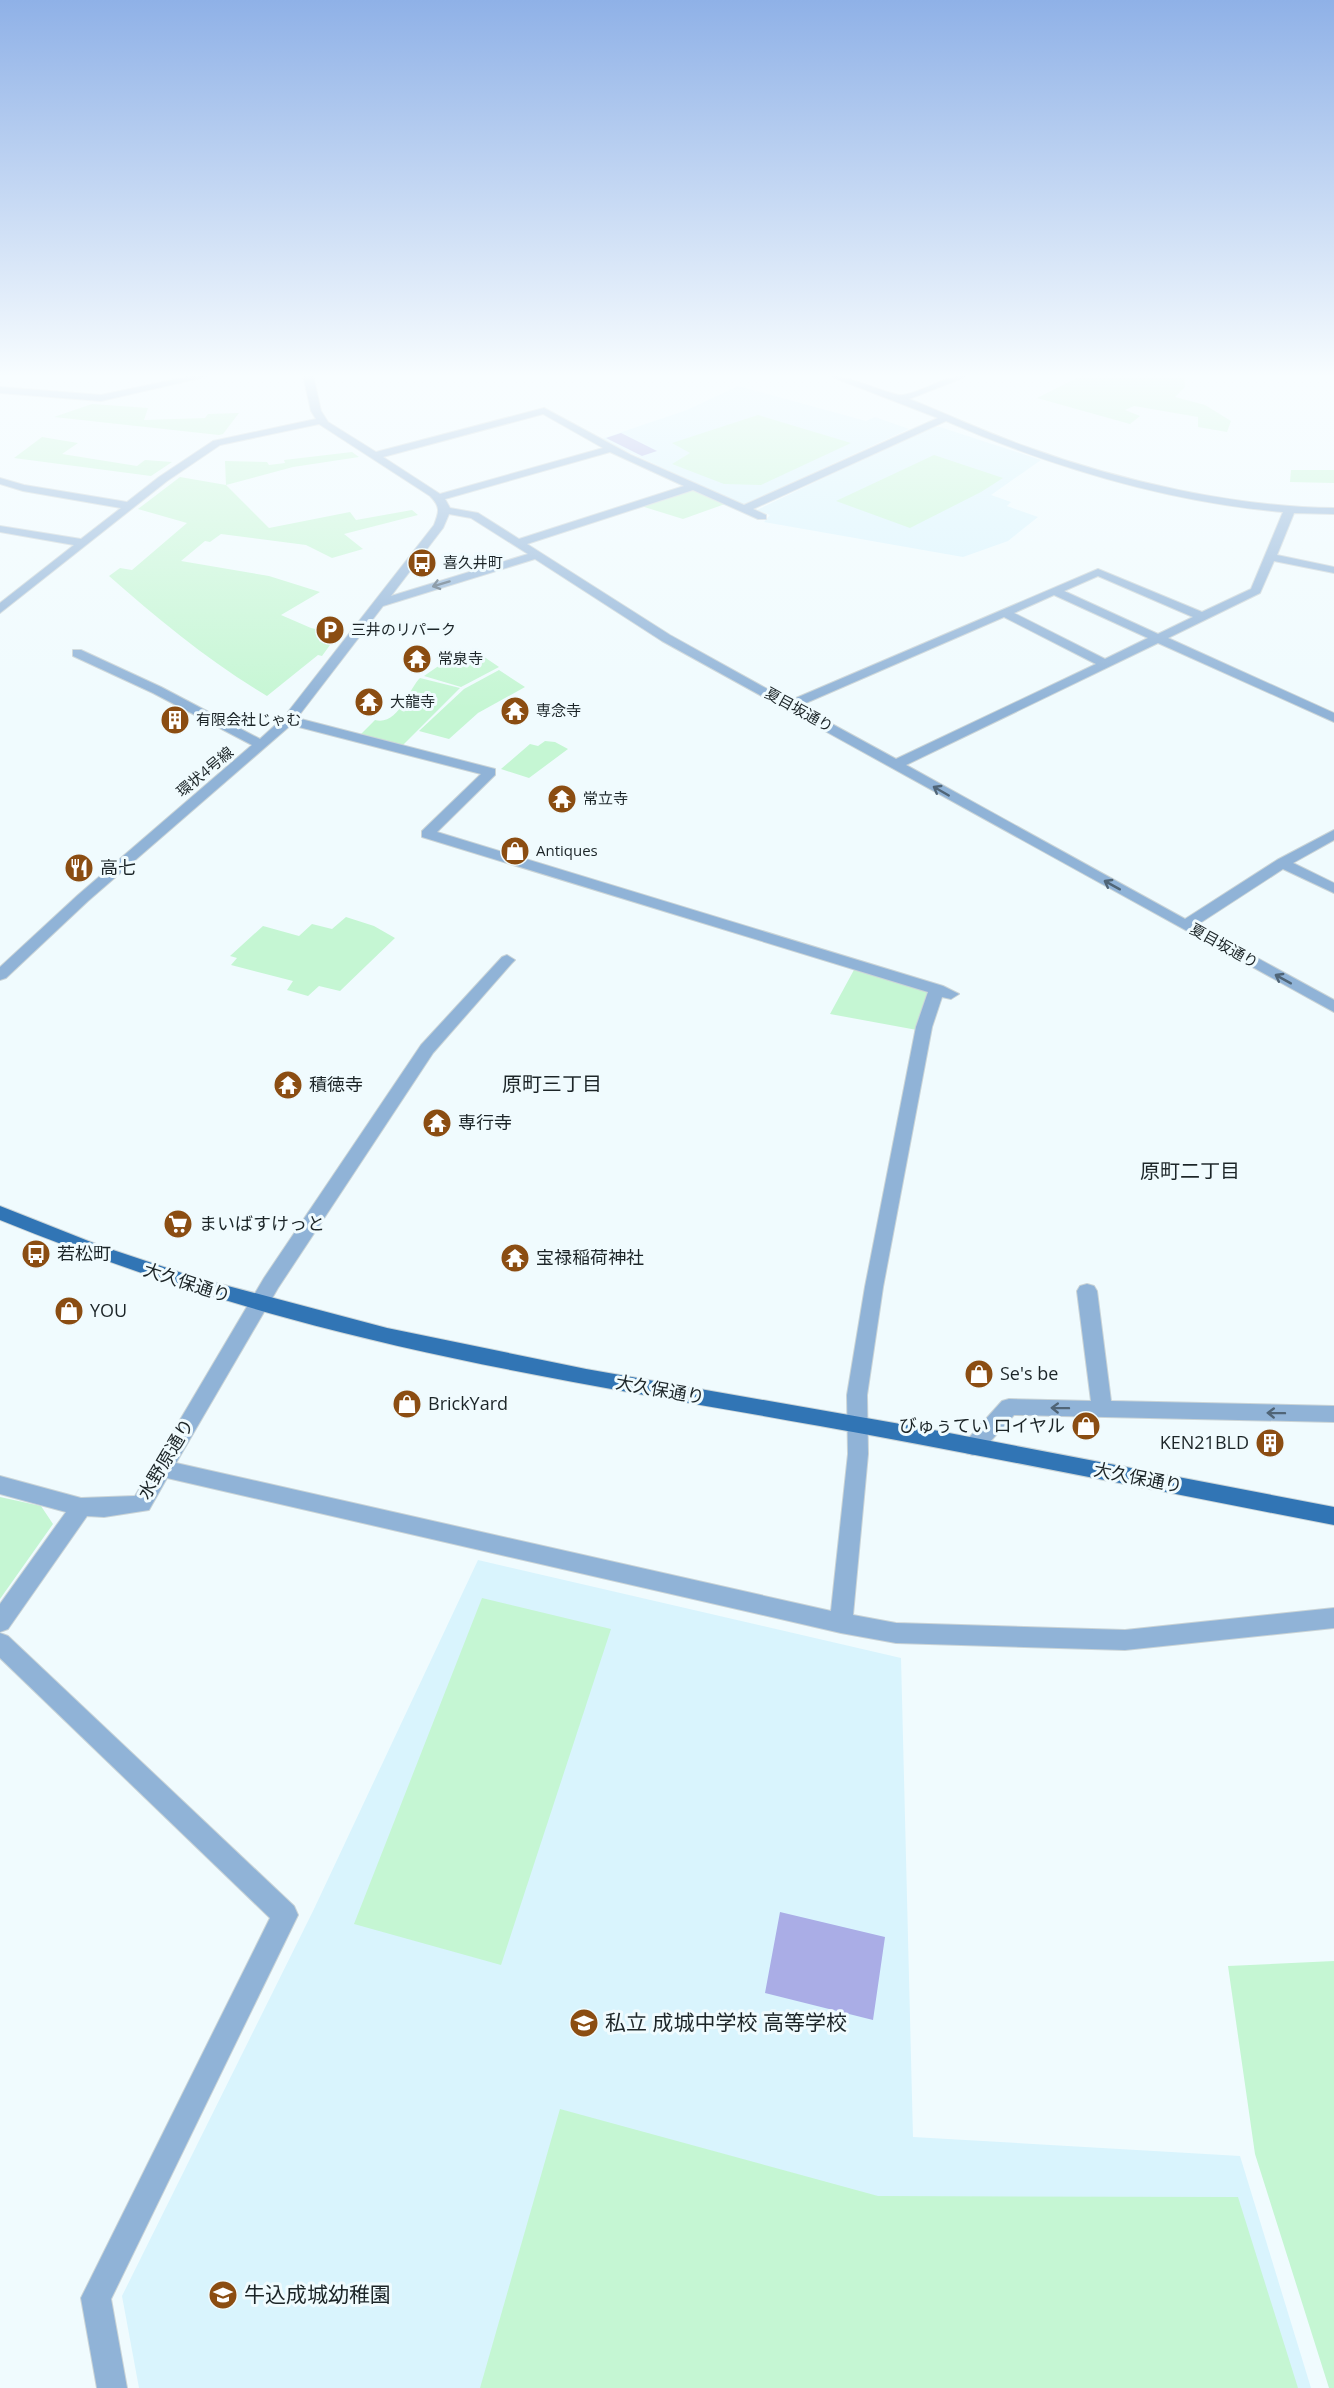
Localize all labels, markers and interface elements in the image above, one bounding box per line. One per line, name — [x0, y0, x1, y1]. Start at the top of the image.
bus stop icon: 喜久井町 — [406, 547, 438, 579]
place label: 喜久井町 — [443, 552, 503, 572]
one-way arrow — [432, 579, 451, 590]
parking icon: 三井のリパーク — [314, 614, 346, 646]
place label: 三井のリパーク — [351, 619, 456, 639]
temple icon: 常泉寺 — [401, 643, 433, 675]
place label: 常泉寺 — [438, 648, 483, 668]
street label: 夏目坂通り — [762, 682, 837, 736]
temple icon: 大龍寺 — [353, 686, 385, 718]
place label: 大龍寺 — [390, 691, 435, 711]
temple icon: 専念寺 — [499, 695, 531, 727]
place label: 専念寺 — [536, 700, 581, 720]
building icon: 有限会社じゃむ — [159, 704, 191, 736]
place label: 有限会社じゃむ — [196, 709, 301, 729]
street label: 環状4号線 — [172, 742, 237, 801]
temple icon: 常立寺 — [546, 783, 578, 815]
one-way arrow — [933, 785, 950, 797]
place label: 常立寺 — [583, 788, 628, 808]
shop icon: Antiques — [499, 835, 531, 867]
place label: Antiques — [536, 840, 598, 860]
restaurant icon: 高七 — [63, 852, 95, 884]
place label: 高七 — [100, 855, 136, 879]
one-way arrow — [1104, 878, 1121, 890]
street label: 夏目坂通り — [1187, 918, 1262, 972]
one-way arrow — [1275, 973, 1292, 985]
temple icon: 積徳寺 — [272, 1069, 304, 1101]
district label: 原町三丁目 — [502, 1070, 602, 1097]
place label: 積徳寺 — [309, 1072, 363, 1096]
temple icon: 専行寺 — [421, 1107, 453, 1139]
place label: 専行寺 — [458, 1110, 512, 1134]
district label: 原町二丁目 — [1140, 1157, 1240, 1184]
supermarket icon: まいばすけっと — [162, 1208, 194, 1240]
place label: まいばすけっと — [199, 1211, 325, 1235]
bus stop icon: 若松町 — [20, 1238, 52, 1270]
place label: 若松町 — [57, 1241, 111, 1265]
temple icon: 宝禄稲荷神社 — [499, 1242, 531, 1274]
place label: 宝禄稲荷神社 — [536, 1245, 644, 1269]
street label: 大久保通り — [141, 1257, 234, 1307]
shop icon: YOU — [53, 1295, 85, 1327]
place label: YOU — [90, 1298, 127, 1322]
shop icon: Se's be — [963, 1358, 995, 1390]
place label: Se's be — [1000, 1361, 1058, 1385]
street label: 大久保通り — [614, 1369, 707, 1409]
shop icon: BrickYard — [391, 1388, 423, 1420]
place label: BrickYard — [428, 1391, 508, 1415]
one-way arrow — [1050, 1403, 1070, 1414]
one-way arrow — [1266, 1407, 1286, 1419]
shop icon: びゅぅてい ロイヤル — [1070, 1410, 1102, 1442]
place label: びゅぅてい ロイヤル — [899, 1413, 1065, 1437]
street label: 水野原通り — [132, 1414, 199, 1503]
building icon: KEN21BLD — [1254, 1427, 1286, 1459]
place label: KEN21BLD — [1160, 1430, 1249, 1454]
street label: 大久保通り — [1092, 1457, 1185, 1497]
school or university icon: 私立 成城中学校 高等学校 — [568, 2007, 600, 2039]
place label: 私立 成城中学校 高等学校 — [605, 2008, 847, 2036]
school or university icon: 牛込成城幼稚園 — [207, 2279, 239, 2311]
place label: 牛込成城幼稚園 — [244, 2280, 391, 2308]

